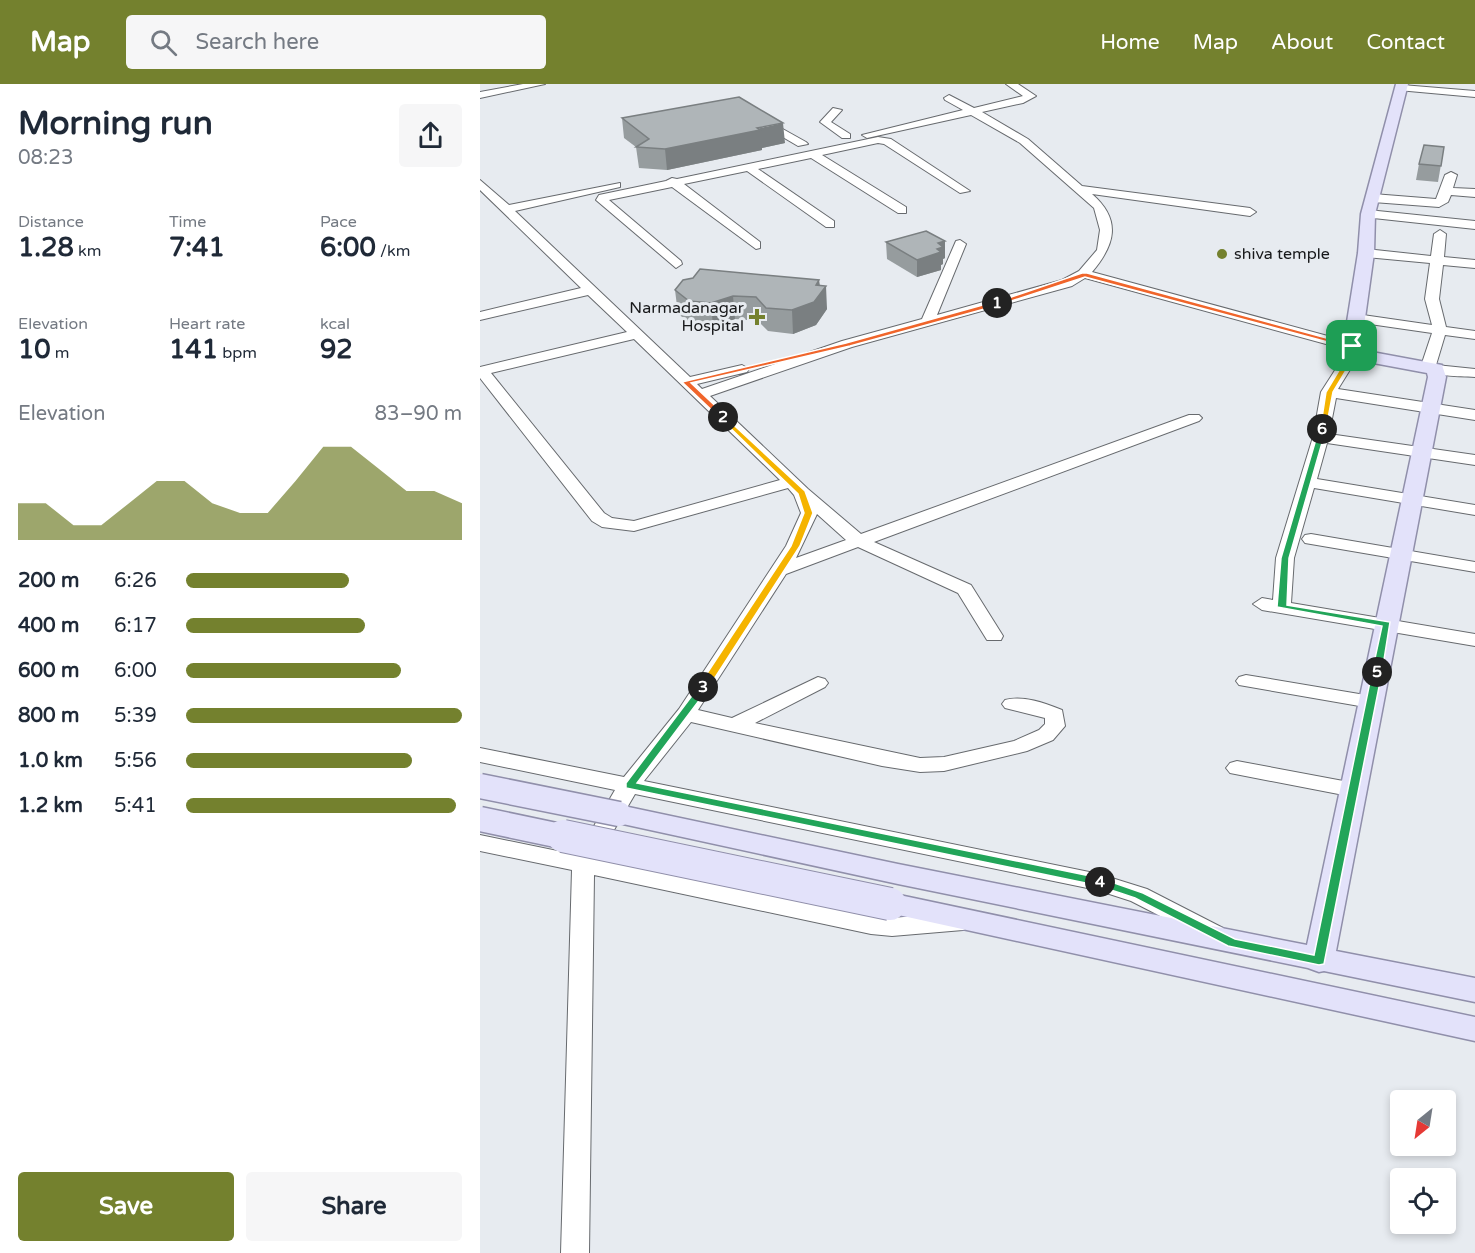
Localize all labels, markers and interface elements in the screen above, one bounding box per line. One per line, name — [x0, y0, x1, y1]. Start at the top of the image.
search box — [126, 15, 546, 69]
text: Map — [30, 25, 90, 59]
icon: search — [147, 26, 180, 59]
text: Search here — [195, 29, 319, 55]
text: Home — [1100, 30, 1160, 55]
text: Map — [1193, 30, 1238, 55]
text: About — [1271, 30, 1333, 55]
text: Contact — [1366, 30, 1445, 55]
text: Morning run — [18, 104, 213, 143]
button: share — [399, 104, 462, 167]
text: 08:23 — [18, 146, 73, 170]
text: Distance — [18, 212, 84, 232]
text: Time — [169, 212, 206, 232]
text: Pace — [320, 212, 357, 232]
text: 1.28 — [18, 232, 74, 263]
text: 7:41 — [169, 232, 225, 263]
text: 6:00 — [320, 232, 376, 263]
text: km — [74, 241, 101, 261]
text: /km — [376, 241, 410, 261]
place label: shiva temple — [1234, 244, 1330, 264]
marker: shiva temple — [1215, 247, 1229, 261]
pin: 1 — [982, 288, 1012, 318]
text: 1 — [992, 293, 1002, 313]
place label: Narmadanagar Hospital — [629, 298, 745, 336]
marker: Narmadanagar Hospital — [748, 308, 766, 326]
text: Elevation — [18, 314, 88, 334]
text: Heart rate — [169, 314, 245, 334]
text: kcal — [320, 314, 350, 334]
pin — [1326, 320, 1377, 371]
icon: arrive — [1335, 329, 1368, 362]
text: 10 — [18, 334, 51, 365]
text: 141 — [169, 334, 218, 365]
text: 92 — [320, 334, 353, 365]
text: m — [51, 343, 70, 363]
text: bpm — [218, 343, 257, 363]
text: Elevation — [18, 402, 105, 426]
text: 83–90 m — [375, 402, 462, 426]
pin: 2 — [708, 402, 738, 432]
text: 2 — [718, 407, 728, 427]
pin: 6 — [1307, 414, 1337, 444]
text: 6 — [1317, 419, 1327, 439]
text: 200 m — [18, 569, 79, 593]
text: 6:26 — [114, 569, 157, 593]
text: 400 m — [18, 614, 79, 638]
text: 6:17 — [114, 614, 157, 638]
pin: 5 — [1362, 657, 1392, 687]
text: 600 m — [18, 659, 79, 683]
text: 6:00 — [114, 659, 157, 683]
text: 5 — [1372, 662, 1382, 682]
pin: 3 — [688, 672, 718, 702]
text: 3 — [698, 677, 708, 697]
text: 800 m — [18, 704, 79, 728]
text: 5:39 — [114, 704, 157, 728]
text: 1.0 km — [18, 749, 83, 773]
text: 5:56 — [114, 749, 157, 773]
text: 1.2 km — [18, 794, 83, 818]
text: 5:41 — [114, 794, 157, 818]
pin: 4 — [1085, 867, 1115, 897]
text: 4 — [1095, 872, 1105, 892]
north arrow — [1390, 1090, 1456, 1156]
map controls — [1390, 1090, 1456, 1234]
button: locate — [1390, 1168, 1456, 1234]
button: Save — [18, 1172, 234, 1241]
button: Share — [246, 1172, 462, 1241]

